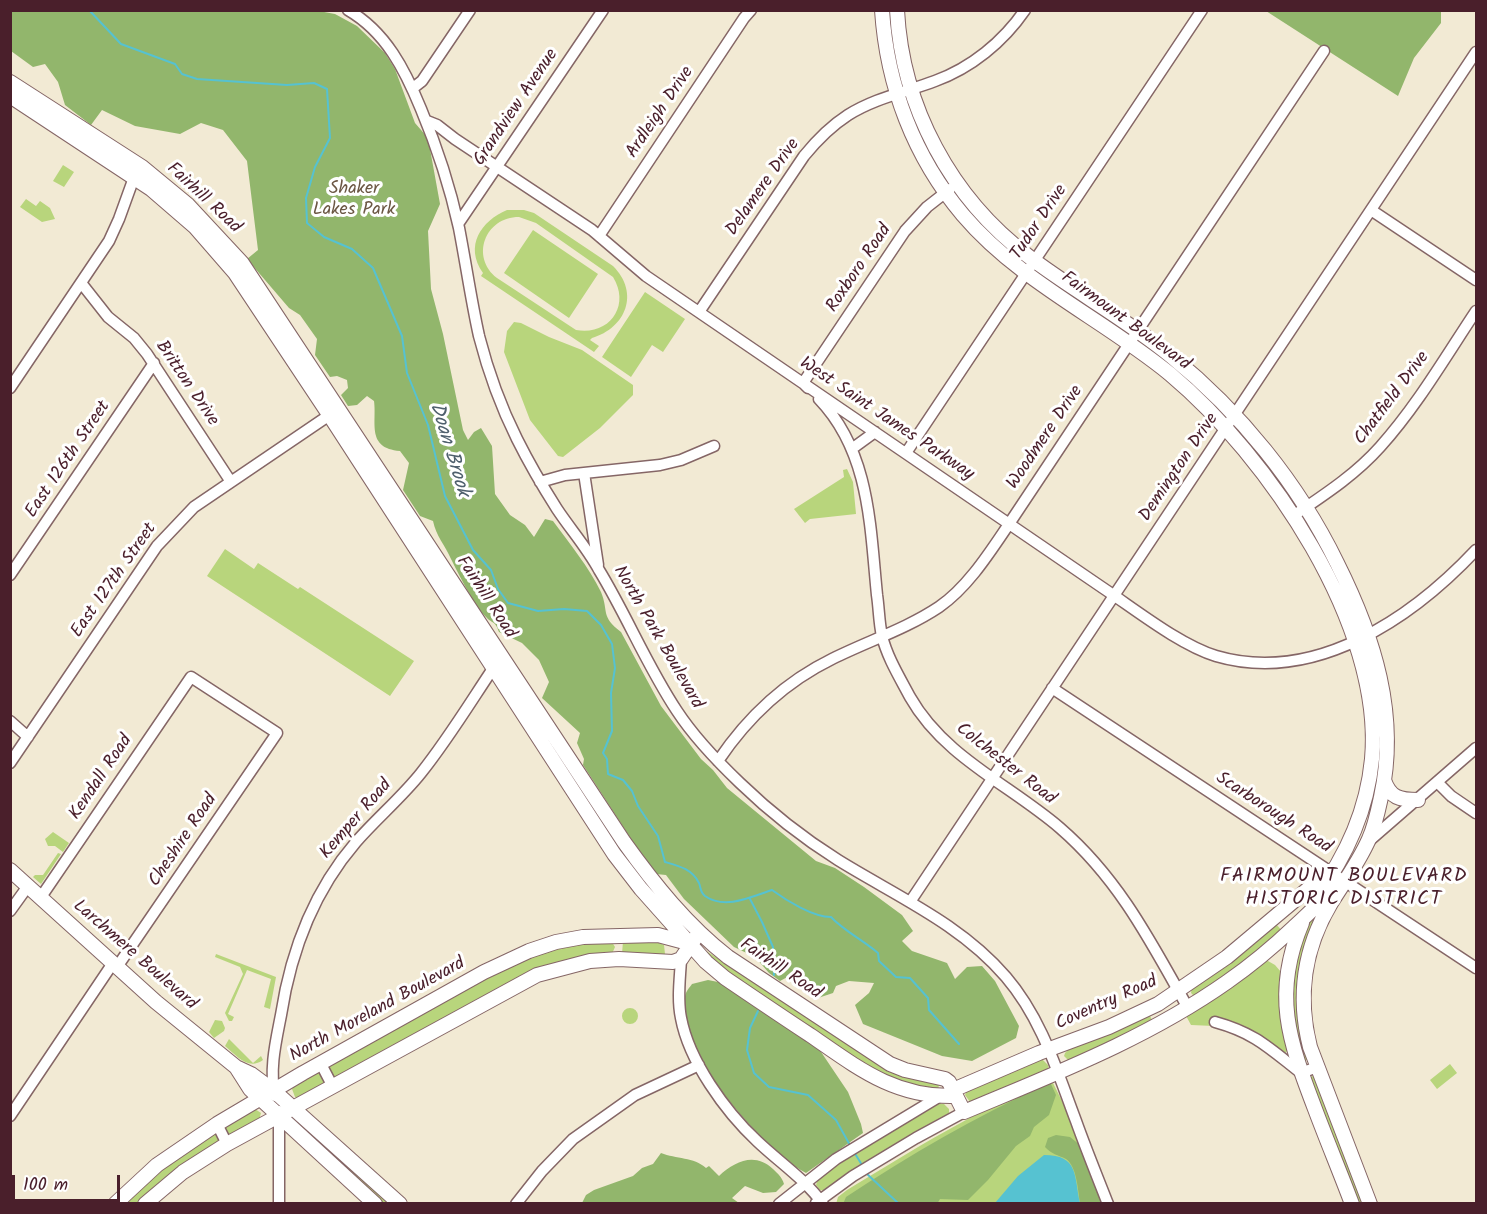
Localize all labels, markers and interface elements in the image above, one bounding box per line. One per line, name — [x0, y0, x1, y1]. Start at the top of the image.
street label: Grandview Avenue — [470, 45, 564, 171]
street label: Ardleigh Drive — [623, 63, 699, 163]
street label: Delamere Drive — [723, 135, 805, 241]
street label: Fairhill Road — [161, 159, 245, 239]
park label: Shaker Lakes Park — [313, 179, 395, 222]
street label: Tudor Drive — [1007, 181, 1073, 265]
street label: Roxboro Road — [823, 221, 897, 317]
street label: Fairmount Boulevard — [1056, 268, 1194, 376]
street label: Britton Drive — [150, 337, 222, 431]
street label: Chatfield Drive — [1351, 348, 1435, 450]
street label: West Saint James Parkway — [795, 353, 977, 487]
street label: Woodmere Drive — [1003, 382, 1089, 494]
street label: East 126th Street — [22, 397, 116, 523]
water label: Doan Brook — [422, 400, 474, 500]
street label: Demington Drive — [1136, 410, 1224, 526]
street label: East 127th Street — [68, 520, 162, 642]
street label: Fairhill Road — [450, 553, 520, 643]
street label: North Park Boulevard — [607, 563, 707, 713]
street label: Colchester Road — [951, 719, 1059, 811]
street label: Kendall Road — [66, 731, 138, 825]
street label: Scarborough Road — [1211, 768, 1335, 860]
street label: Kemper Road — [316, 776, 398, 864]
street label: Cheshire Road — [145, 790, 223, 892]
district label: FAIRMOUNT BOULEVARD HISTORIC DISTRICT — [1220, 866, 1468, 913]
street label: Larchmere Boulevard — [68, 896, 200, 1016]
street label: Fairhill Road — [735, 935, 825, 1005]
street label: North Moreland Boulevard — [287, 954, 469, 1068]
street label: Coventry Road — [1053, 972, 1161, 1036]
scale bar — [15, 1163, 123, 1201]
text: 100 m — [23, 1171, 68, 1200]

